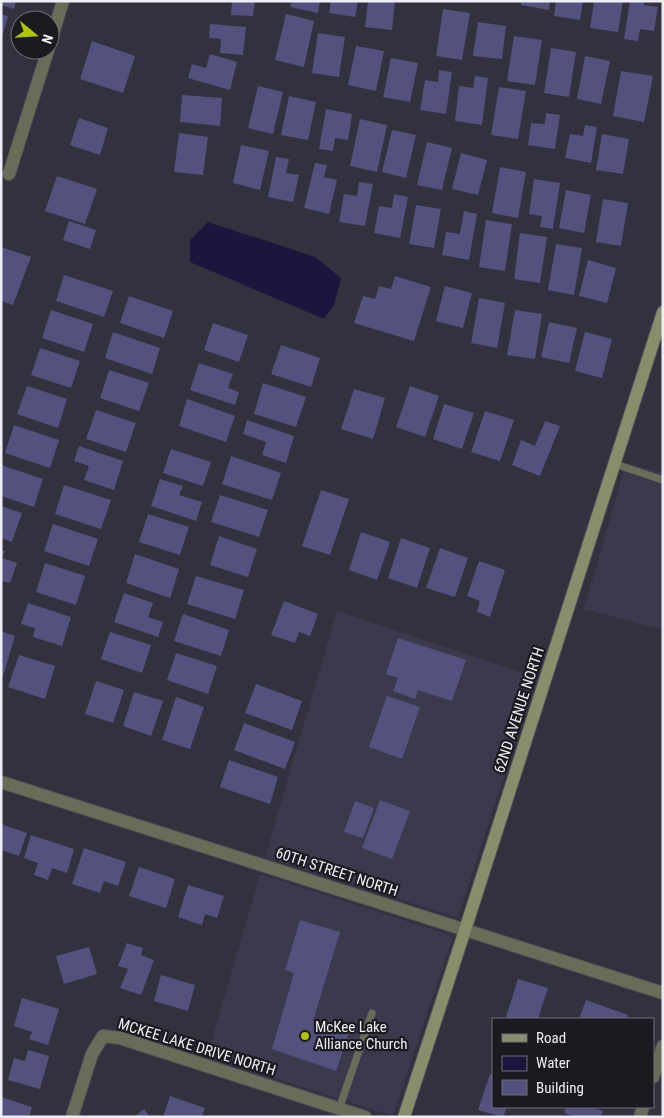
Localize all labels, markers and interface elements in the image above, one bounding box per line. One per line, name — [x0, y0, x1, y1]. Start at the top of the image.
north arrow — [10, 10, 60, 60]
text: N — [38, 32, 56, 46]
street label: 62ND AVENUE NORTH — [490, 645, 548, 775]
street label: 60TH STREET NORTH — [273, 844, 401, 900]
street label: MCKEE LAKE DRIVE NORTH — [116, 1014, 278, 1080]
place label: McKee Lake Alliance Church — [315, 1018, 407, 1053]
legend — [492, 1018, 654, 1108]
text: Road — [536, 1029, 566, 1047]
marker: McKee Lake Alliance Church — [299, 1030, 311, 1042]
text: Water — [536, 1054, 571, 1072]
text: Building — [536, 1079, 584, 1097]

